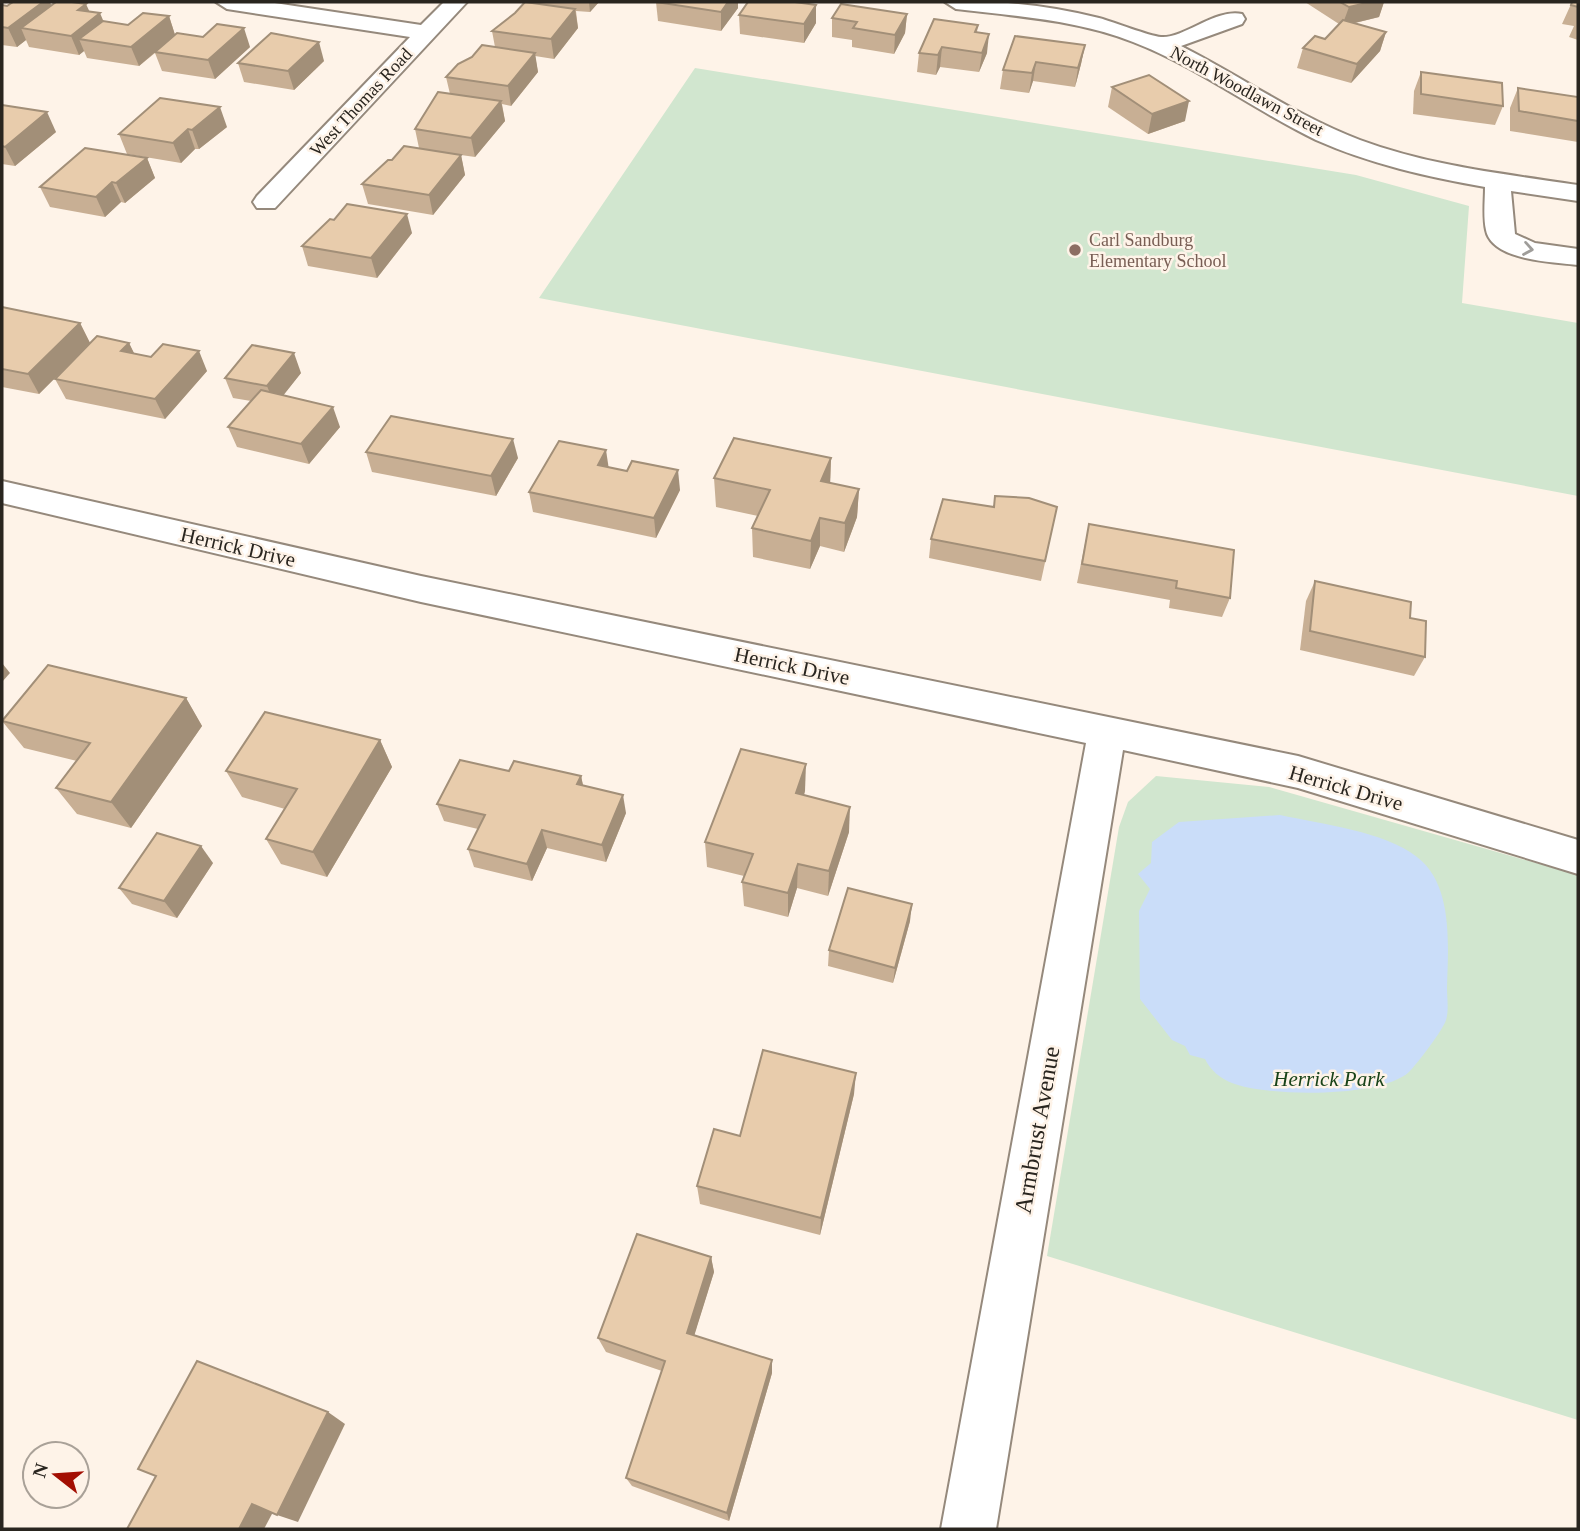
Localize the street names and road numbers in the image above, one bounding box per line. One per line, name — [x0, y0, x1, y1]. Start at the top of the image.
street label: North Woodlawn Street — [1167, 42, 1327, 140]
street label: West Thomas Road — [306, 44, 416, 160]
street label: Herrick Drive — [178, 522, 298, 572]
street label: Herrick Drive — [732, 642, 852, 690]
street label: Herrick Drive — [1286, 760, 1406, 816]
street label: Armbrust Avenue — [1009, 1044, 1065, 1216]

